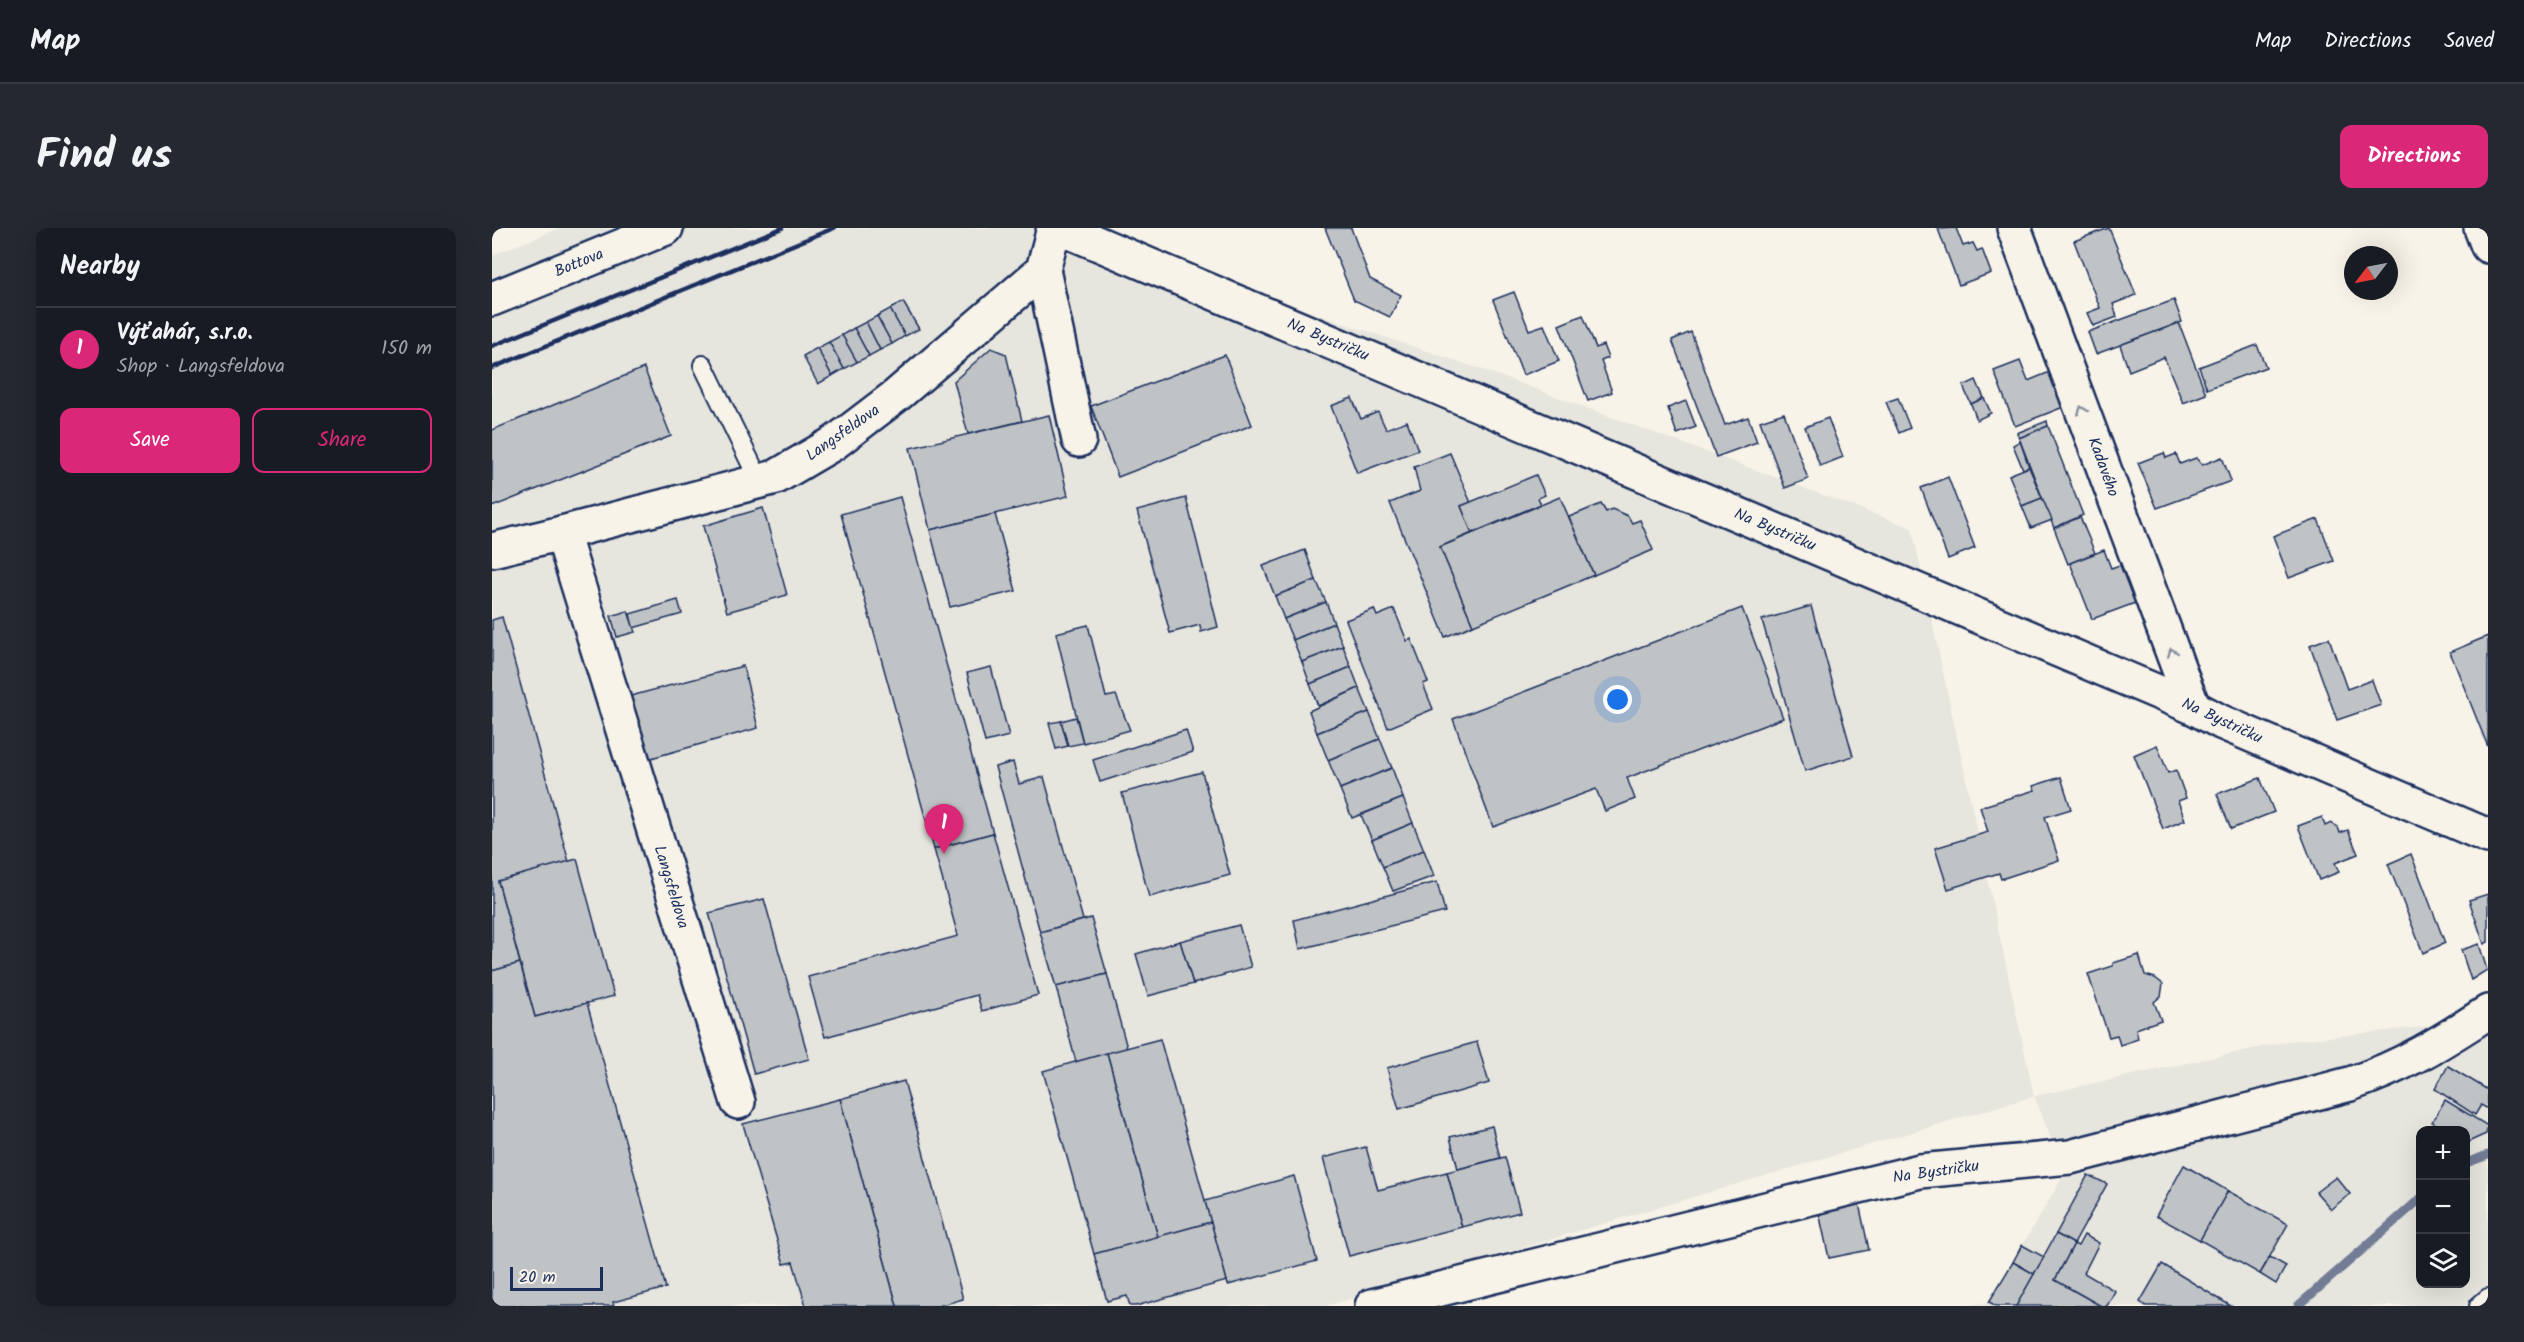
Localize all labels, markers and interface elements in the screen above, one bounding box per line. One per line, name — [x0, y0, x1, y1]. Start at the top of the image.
text: Map — [30, 19, 81, 64]
text: Map — [2255, 25, 2291, 58]
text: Directions — [2324, 25, 2411, 58]
text: Saved — [2444, 25, 2494, 58]
text: Find us — [36, 123, 172, 190]
button: Directions — [2340, 125, 2488, 188]
street label: Bottova — [551, 242, 607, 284]
text: Nearby — [60, 246, 140, 288]
north arrow — [2344, 246, 2398, 300]
street label: Na Bystričku — [1283, 312, 1373, 369]
text: Výťahár, s.r.o. — [117, 316, 253, 351]
text: 1 — [76, 333, 83, 365]
text: 150 m — [381, 333, 432, 365]
text: Shop · Langsfeldova — [117, 351, 285, 383]
street label: Langsfeldova — [801, 398, 885, 468]
one-way arrow — [2077, 405, 2089, 416]
button: Save — [60, 408, 240, 473]
button: Share — [252, 408, 432, 473]
street label: Kadavého — [2081, 434, 2125, 500]
street label: Na Bystričku — [1730, 502, 1820, 559]
one-way arrow — [2167, 647, 2180, 658]
your location — [1603, 685, 1632, 714]
street label: Na Bystričku — [2177, 691, 2267, 751]
pin: 1 — [924, 804, 964, 854]
street label: Langsfeldova — [647, 842, 695, 932]
map controls — [2416, 1126, 2470, 1288]
button: + — [2416, 1126, 2470, 1180]
street label: Na Bystričku — [1891, 1154, 1981, 1190]
button: − — [2416, 1180, 2470, 1234]
button: layers — [2416, 1234, 2470, 1288]
scale bar — [510, 1264, 603, 1292]
text: 20 m — [519, 1265, 555, 1290]

